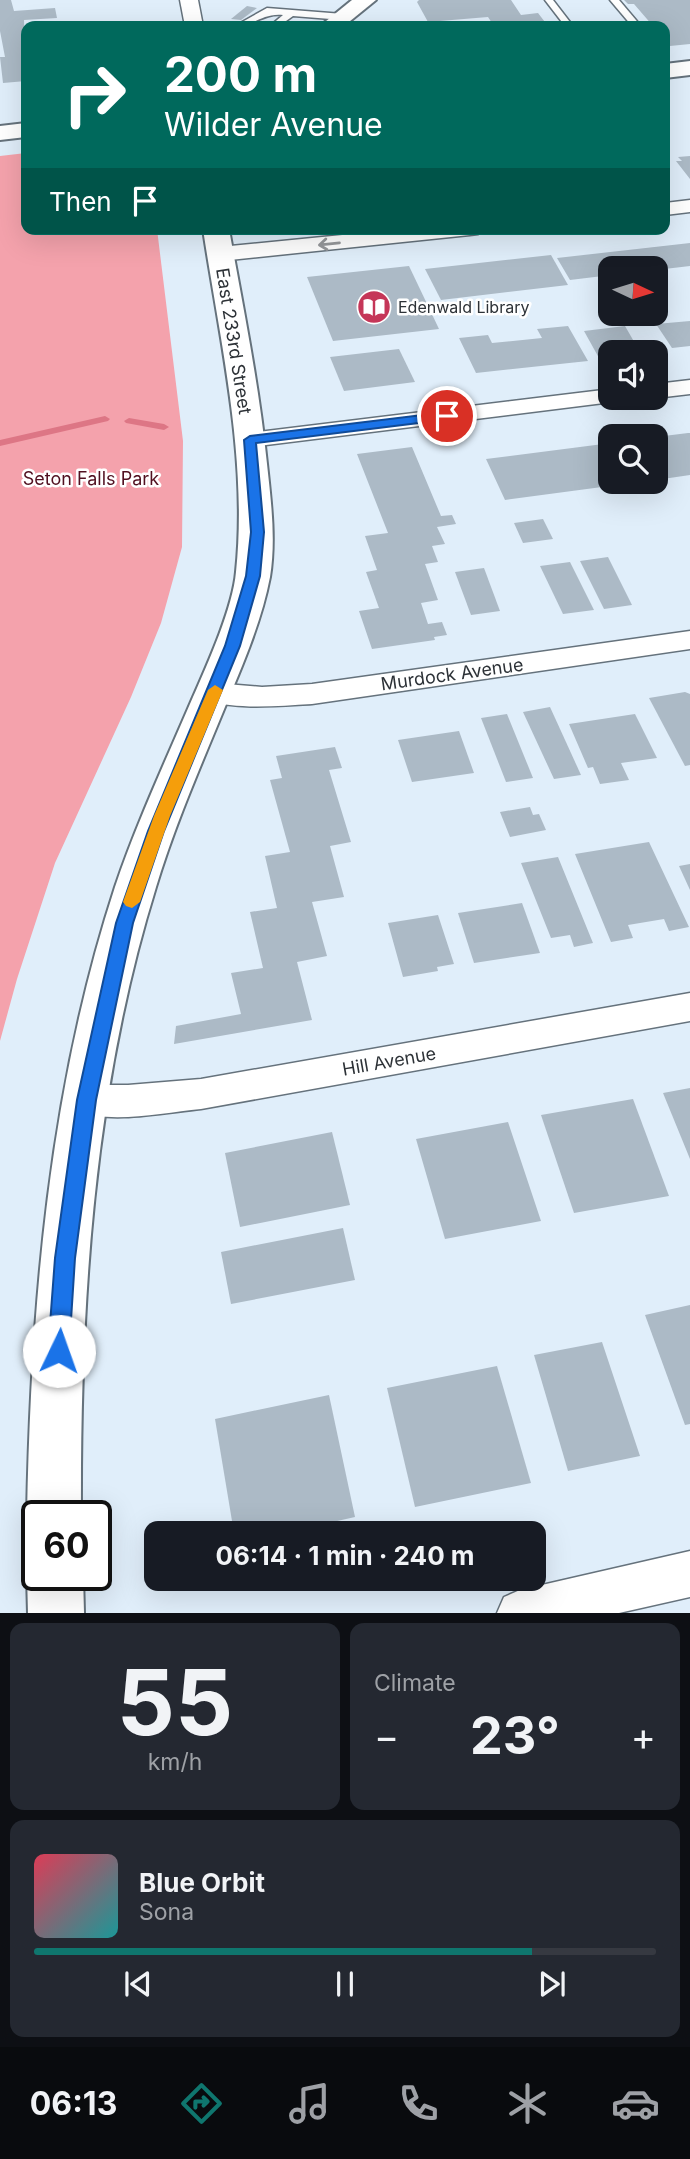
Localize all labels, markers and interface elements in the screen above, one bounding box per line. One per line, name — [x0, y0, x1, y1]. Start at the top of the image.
text: 200 m — [164, 45, 317, 104]
icon: right — [49, 49, 140, 140]
text: Wilder Avenue — [164, 105, 383, 144]
icon: arrive — [126, 182, 164, 220]
text: Then — [49, 186, 112, 217]
one-way arrow — [318, 238, 341, 251]
north arrow — [598, 256, 668, 326]
map controls — [598, 256, 668, 494]
street label: East 233rd Street — [212, 266, 256, 416]
library icon: Edenwald Library — [355, 288, 393, 326]
place label: Edenwald Library — [398, 297, 529, 317]
button: sound — [598, 340, 668, 410]
pin — [417, 386, 477, 446]
icon: arrive — [428, 397, 466, 435]
button: search — [598, 424, 668, 494]
park label: Seton Falls Park — [23, 468, 159, 489]
street label: Murdock Avenue — [379, 654, 525, 694]
street label: Hill Avenue — [341, 1042, 437, 1080]
position arrow — [22, 1314, 96, 1388]
speed limit sign: 60 — [21, 1500, 112, 1591]
text: 06:14 · 1 min · 240 m — [215, 1540, 475, 1571]
text: 55 — [117, 1647, 233, 1757]
text: Climate — [374, 1669, 456, 1697]
text: 23° — [470, 1704, 560, 1767]
text: − — [374, 1713, 399, 1759]
text: + — [631, 1713, 656, 1759]
text: km/h — [148, 1748, 202, 1776]
text: Blue Orbit — [139, 1867, 265, 1898]
text: Sona — [139, 1898, 194, 1926]
icon: previous — [119, 1965, 157, 2003]
icon: pause — [326, 1965, 364, 2003]
icon: next — [533, 1965, 571, 2003]
icon: directions — [177, 2079, 226, 2128]
icon: music — [285, 2079, 334, 2128]
icon: phone — [394, 2079, 443, 2128]
icon: climate — [503, 2079, 552, 2128]
icon: car — [611, 2079, 660, 2128]
text: 06:13 — [30, 2084, 117, 2123]

